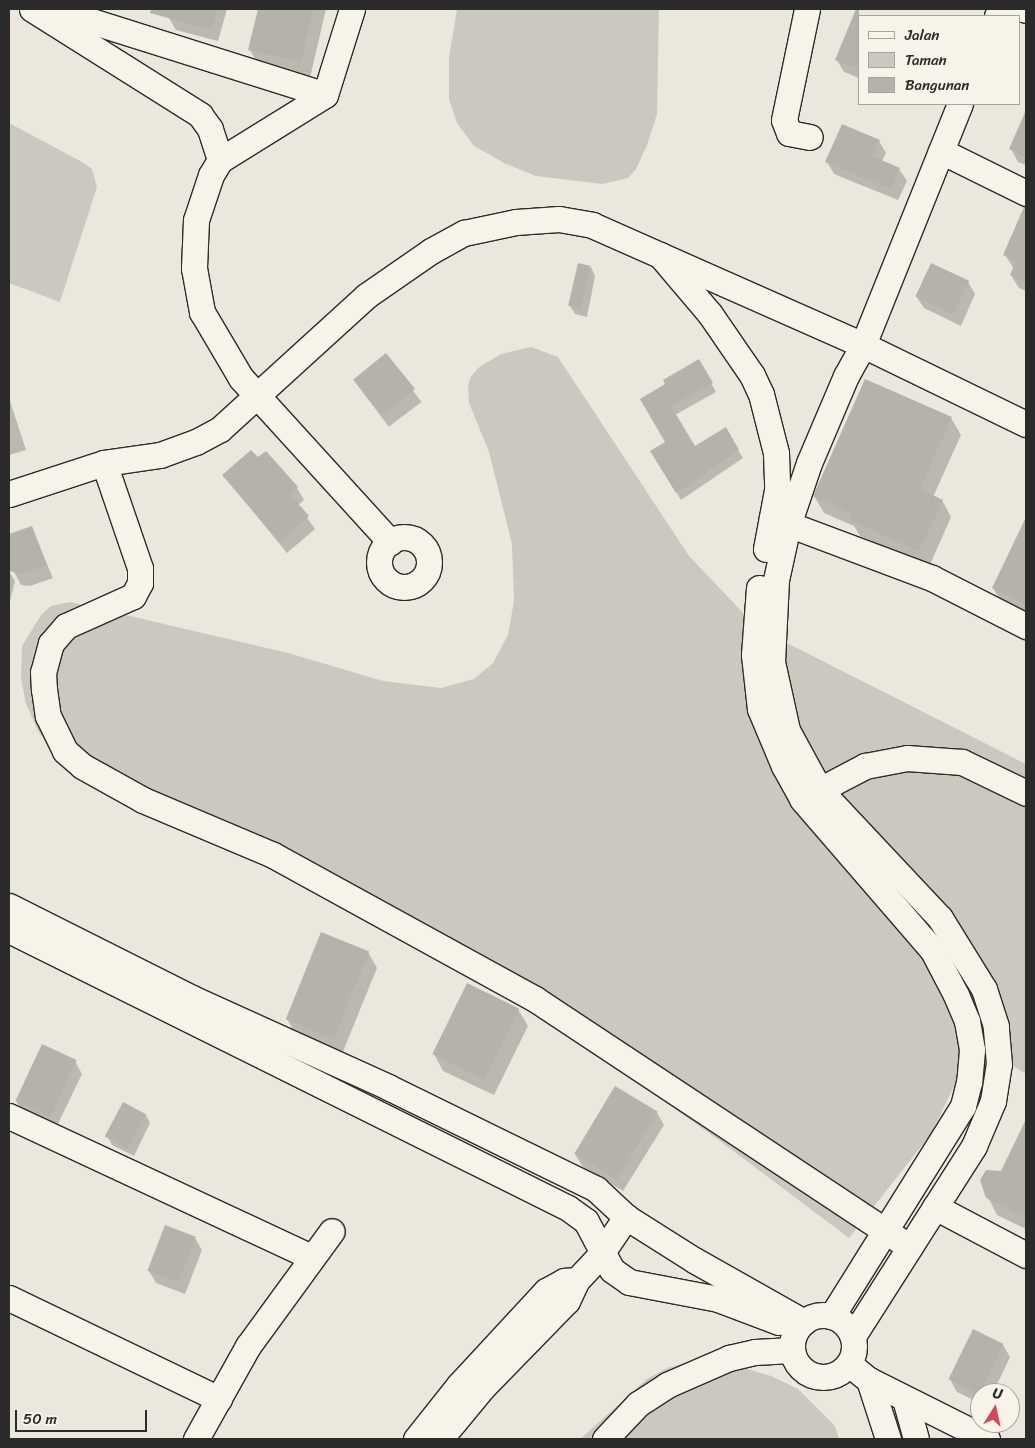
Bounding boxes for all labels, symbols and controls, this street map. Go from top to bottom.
legend [858,15,1020,105]
text: Jalan [905,22,939,48]
text: Taman [905,47,947,73]
text: Bangunan [905,72,969,98]
text: U [991,1381,1004,1407]
north arrow [970,1383,1020,1433]
scale bar [18,1400,150,1432]
text: 50 m [23,1406,57,1432]

